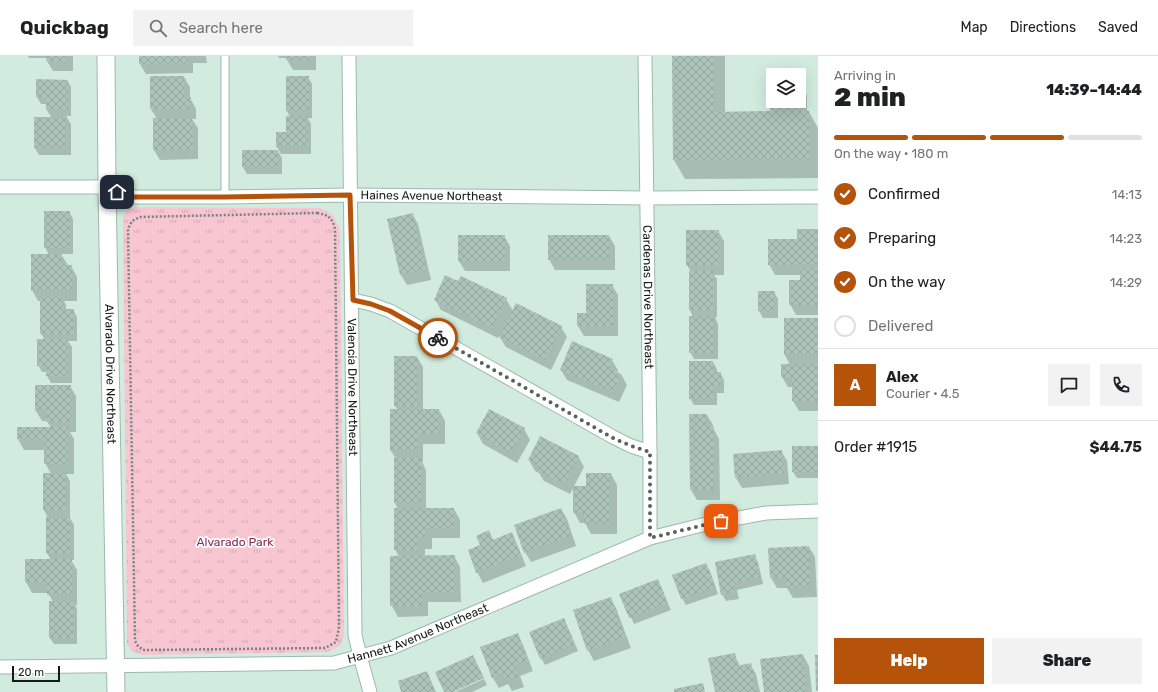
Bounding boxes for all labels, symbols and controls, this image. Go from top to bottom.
search box [133,10,413,46]
text: Quickbag [20,16,109,39]
icon: search [147,17,169,39]
text: Search here [179,19,263,37]
text: Map [961,19,988,36]
text: Directions [1010,19,1076,36]
text: Saved [1098,19,1138,36]
map controls [766,68,806,108]
button: layers [766,68,806,108]
text: Arriving in [834,68,896,83]
text: 14:39–14:44 [1046,81,1142,99]
text: 2 min [834,82,906,113]
text: On the way · 180 m [834,146,948,161]
pin [100,175,134,209]
icon: home [106,181,128,203]
icon: check [834,183,856,205]
text: Confirmed [868,185,940,203]
text: 14:13 [1112,187,1142,202]
street label: Haines Avenue Northeast [361,188,503,204]
street label: Cardenas Drive Northeast [640,225,656,369]
icon: check [834,227,856,249]
text: Preparing [868,229,936,247]
text: 14:23 [1110,231,1142,246]
icon: check [834,271,856,293]
text: On the way [868,273,946,291]
text: 14:29 [1110,275,1142,290]
street label: Alvarado Drive Northeast [102,304,119,444]
text: Delivered [868,317,933,335]
street label: Valencia Drive Northeast [345,318,360,456]
courier [418,318,458,358]
icon: bike [427,327,449,349]
button: chat [1048,364,1090,406]
button: phone [1100,364,1142,406]
text: Alex [886,368,919,386]
text: A [850,376,860,394]
text: Courier · 4.5 [886,386,960,401]
text: Order #1915 [834,438,917,456]
text: $44.75 [1090,438,1142,456]
pin [704,504,738,538]
icon: bag [710,510,732,532]
park label: Alvarado Park [196,535,274,549]
street label: Hannett Avenue Northeast [346,600,490,666]
button: Help [834,638,984,684]
button: Share [992,638,1142,684]
scale bar [12,664,60,683]
text: 20 m [18,666,44,679]

